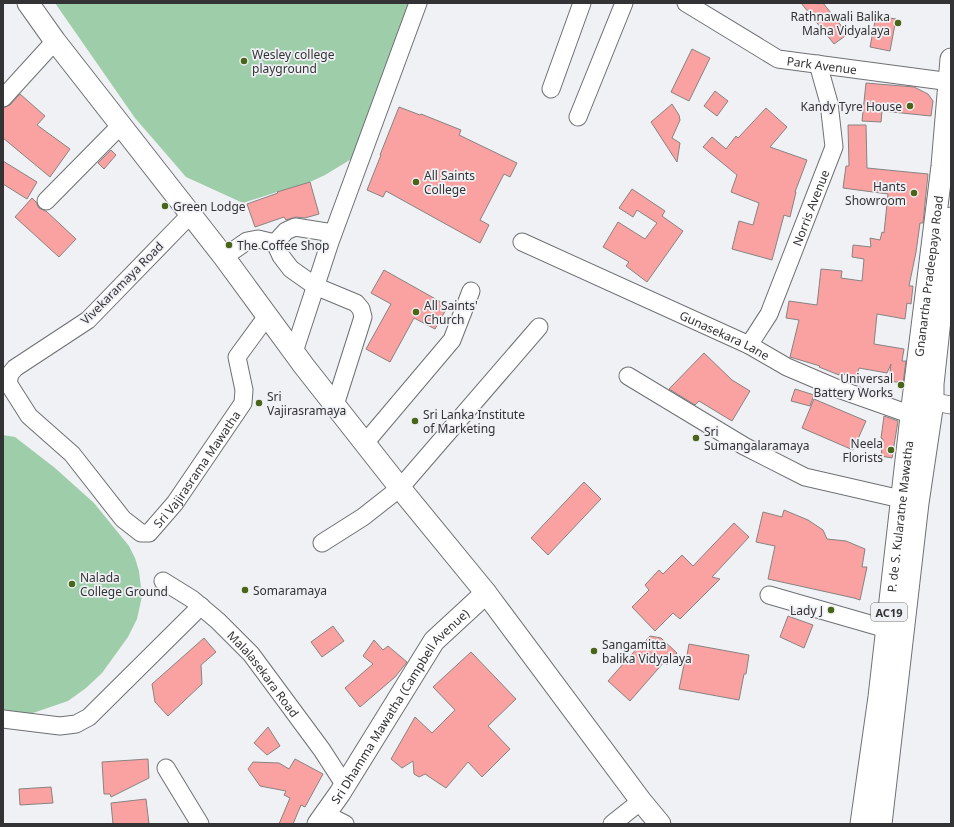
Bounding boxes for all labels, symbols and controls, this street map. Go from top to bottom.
place label: Rathnawali Balika Maha Vidyalaya [791,8,890,39]
marker: Rathnawali Balika Maha Vidyalaya [893,18,903,28]
place label: Wesley college playground [252,46,335,77]
street label: Park Avenue [786,52,858,78]
marker: Wesley college playground [239,56,249,66]
place label: Kandy Tyre House [801,98,902,115]
marker: Kandy Tyre House [905,101,915,111]
place label: All Saints College [424,167,475,198]
street label: Norris Avenue [788,167,833,248]
marker: All Saints College [411,177,421,187]
place label: Hants Showroom [845,178,906,209]
marker: Hants Showroom [909,188,919,198]
street label: Gnanartha Pradeepaya Road [910,195,947,358]
place label: Green Lodge [173,198,246,215]
marker: Green Lodge [160,201,170,211]
place label: The Coffee Shop [237,237,329,254]
street label: Vivekaramaya Road [77,238,167,328]
marker: The Coffee Shop [224,240,234,250]
place label: All Saints' Church [424,297,478,328]
street label: Gunasekara Lane [677,306,773,364]
marker: All Saints' Church [411,307,421,317]
place label: Universal Battery Works [814,370,893,401]
marker: Universal Battery Works [896,380,906,390]
place label: Sri Vajirasramaya [267,388,346,419]
marker: Sri Vajirasramaya [254,398,264,408]
place label: Sri Lanka Institute of Marketing [423,406,525,437]
street label: Sri Vajirasrama Mawatha [149,407,244,531]
marker: Sri Lanka Institute of Marketing [410,416,420,426]
place label: Sri Sumangalaramaya [704,423,810,454]
marker: Sri Sumangalaramaya [691,433,701,443]
place label: Neela Florists [843,435,883,466]
street label: P. de S. Kularatne Mawatha [883,440,917,593]
marker: Neela Florists [886,445,896,455]
place label: Nalada College Ground [80,569,168,600]
marker: Nalada College Ground [67,579,77,589]
place label: Somaramaya [253,582,327,599]
marker: Somaramaya [240,585,250,595]
place label: Lady J [790,602,823,619]
road number: AC19 [871,603,907,621]
street label: Sri Dhamma Mawatha (Campbell Avenue) [327,604,473,807]
marker: Lady J [826,605,836,615]
street label: Malalasekara Road [224,627,303,720]
place label: Sangamitta balika Vidyalaya [602,636,692,667]
marker: Sangamitta balika Vidyalaya [589,646,599,656]

